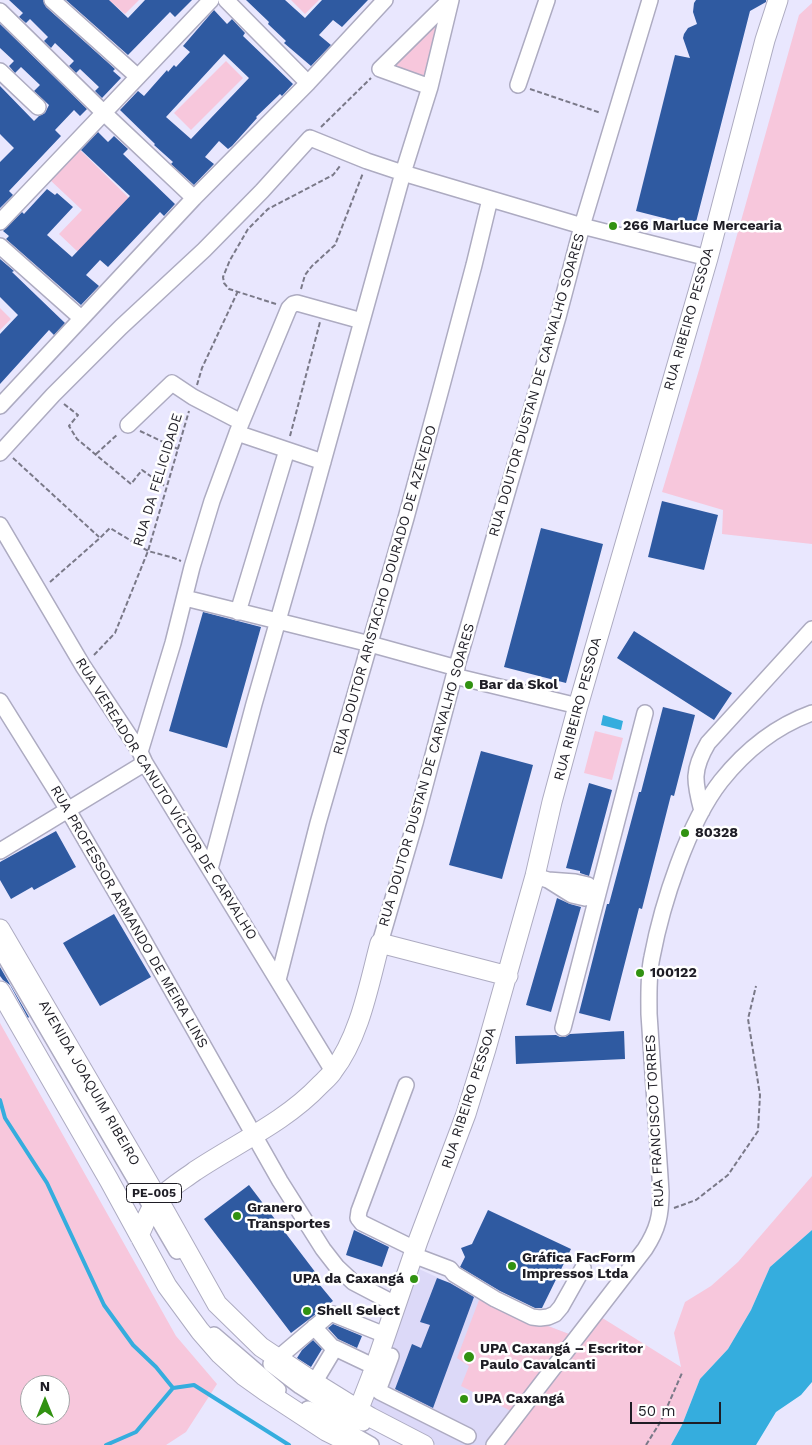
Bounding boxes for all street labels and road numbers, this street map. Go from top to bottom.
street label: RUA DOUTOR DUSTAN DE CARVALHO SOARES [486,231,588,539]
street label: RUA RIBEIRO PESSOA [661,246,717,392]
street label: RUA DA FELICIDADE [130,411,186,549]
street label: RUA DOUTOR ARISTACHO DOURADO DE AZEVEDO [330,423,440,757]
street label: RUA DOUTOR DUSTAN DE CARVALHO SOARES [376,621,478,929]
street label: RUA RIBEIRO PESSOA [551,635,605,783]
street label: RUA VEREADOR CANUTO VÍCTOR DE CARVALHO [72,655,260,943]
street label: RUA PROFESSOR ARMANDO DE MEIRA LINS [47,783,211,1051]
street label: AVENIDA JOAQUIM RIBEIRO [35,997,143,1169]
street label: RUA RIBEIRO PESSOA [438,1025,500,1171]
street label: RUA FRANCISCO TORRES [642,1034,668,1208]
road number: PE-005 [126,1184,182,1202]

